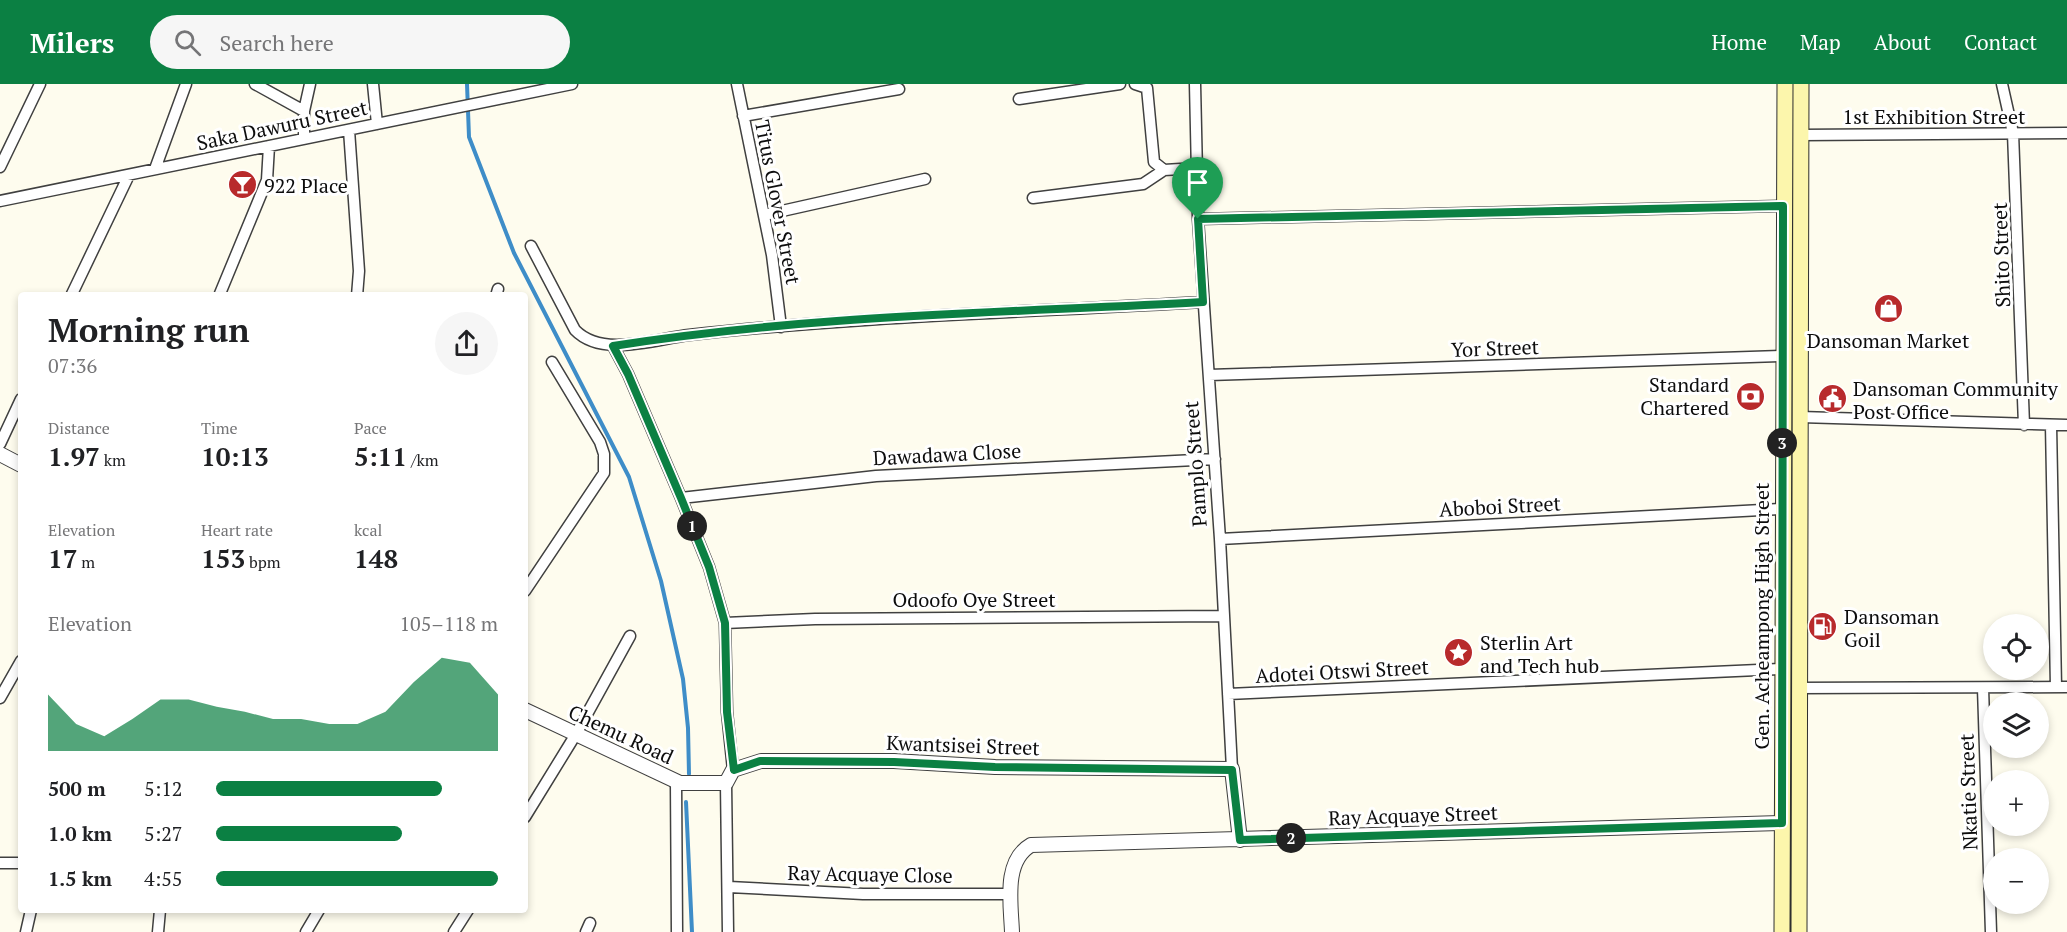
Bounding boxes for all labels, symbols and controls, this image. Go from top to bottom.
search box [150,15,570,69]
text: Milers [30,24,114,61]
icon: search [171,26,204,59]
text: Search here [219,28,334,57]
text: Home [1711,28,1767,56]
text: Map [1800,28,1841,56]
text: About [1874,28,1931,56]
text: Contact [1964,28,2037,56]
street label: Saka Dawuru Street [194,94,370,156]
street label: 1st Exhibition Street [1843,103,2026,130]
street label: Titus Glover Street [749,117,807,287]
pin [1172,157,1223,219]
icon: arrive [1181,166,1214,199]
bar icon: 922 Place [227,169,259,201]
place label: 922 Place [264,172,348,199]
street label: Shito Street [1986,201,2016,308]
shop icon: Dansoman Market [1872,293,1904,325]
text: Morning run [48,308,250,351]
button: share [435,312,498,375]
place label: Dansoman Market [1807,327,1970,354]
street label: Yor Street [1451,333,1540,363]
text: 07:36 [48,352,97,379]
place label: Standard Chartered [1640,371,1729,421]
place label: Dansoman Community Post Office [1853,375,2059,425]
bank icon: Standard Chartered [1734,380,1766,412]
public building icon: Dansoman Community Post Office [1816,383,1848,415]
street label: Pamplo Street [1177,400,1213,528]
text: Distance [48,417,110,439]
text: Time [201,417,238,439]
text: Pace [354,417,387,439]
pin: 3 [1767,428,1797,458]
text: 3 [1777,432,1787,454]
street label: Dawadawa Close [872,437,1022,471]
text: 1.97 [48,439,100,473]
text: 10:13 [201,439,269,473]
text: 5:11 [354,439,407,473]
text: km [100,449,126,471]
text: /km [407,449,438,471]
street label: Gen. Acheampong High Street [1748,482,1775,750]
street label: Aboboi Street [1438,489,1562,523]
pin: 1 [677,511,707,541]
text: 1 [687,515,697,537]
text: Elevation [48,519,115,541]
text: Heart rate [201,519,273,541]
text: kcal [354,519,382,541]
text: 17 [48,541,77,575]
text: 153 [201,541,245,575]
text: 148 [354,541,398,575]
text: m [77,551,95,573]
text: bpm [245,551,281,573]
street label: Odoofo Oye Street [892,586,1056,613]
place label: Dansoman Goil [1844,603,1939,653]
text: Elevation [48,610,132,637]
text: 105–118 m [399,610,498,637]
fuel station icon: Dansoman Goil [1807,611,1839,643]
map controls [1983,614,2049,914]
button: locate [1983,614,2049,680]
place label: Sterlin Art and Tech hub [1480,629,1599,679]
place icon: Sterlin Art and Tech hub [1443,637,1475,669]
street label: Adotei Otswi Street [1255,653,1430,689]
button: layers [1983,692,2049,758]
street label: Chemu Road [564,698,678,770]
street label: Kwantsisei Street [886,729,1041,761]
street label: Nkatie Street [1952,733,1984,851]
button: + [1983,770,2049,836]
text: 500 m [48,775,106,802]
text: 5:12 [144,775,183,802]
street label: Ray Acquaye Street [1328,799,1499,831]
text: 1.0 km [48,820,112,847]
text: 5:27 [144,820,183,847]
pin: 2 [1276,823,1306,853]
text: 2 [1286,827,1296,849]
button: − [1983,848,2049,914]
street label: Ray Acquaye Close [787,859,953,889]
text: 1.5 km [48,865,112,892]
text: 4:55 [144,865,183,892]

